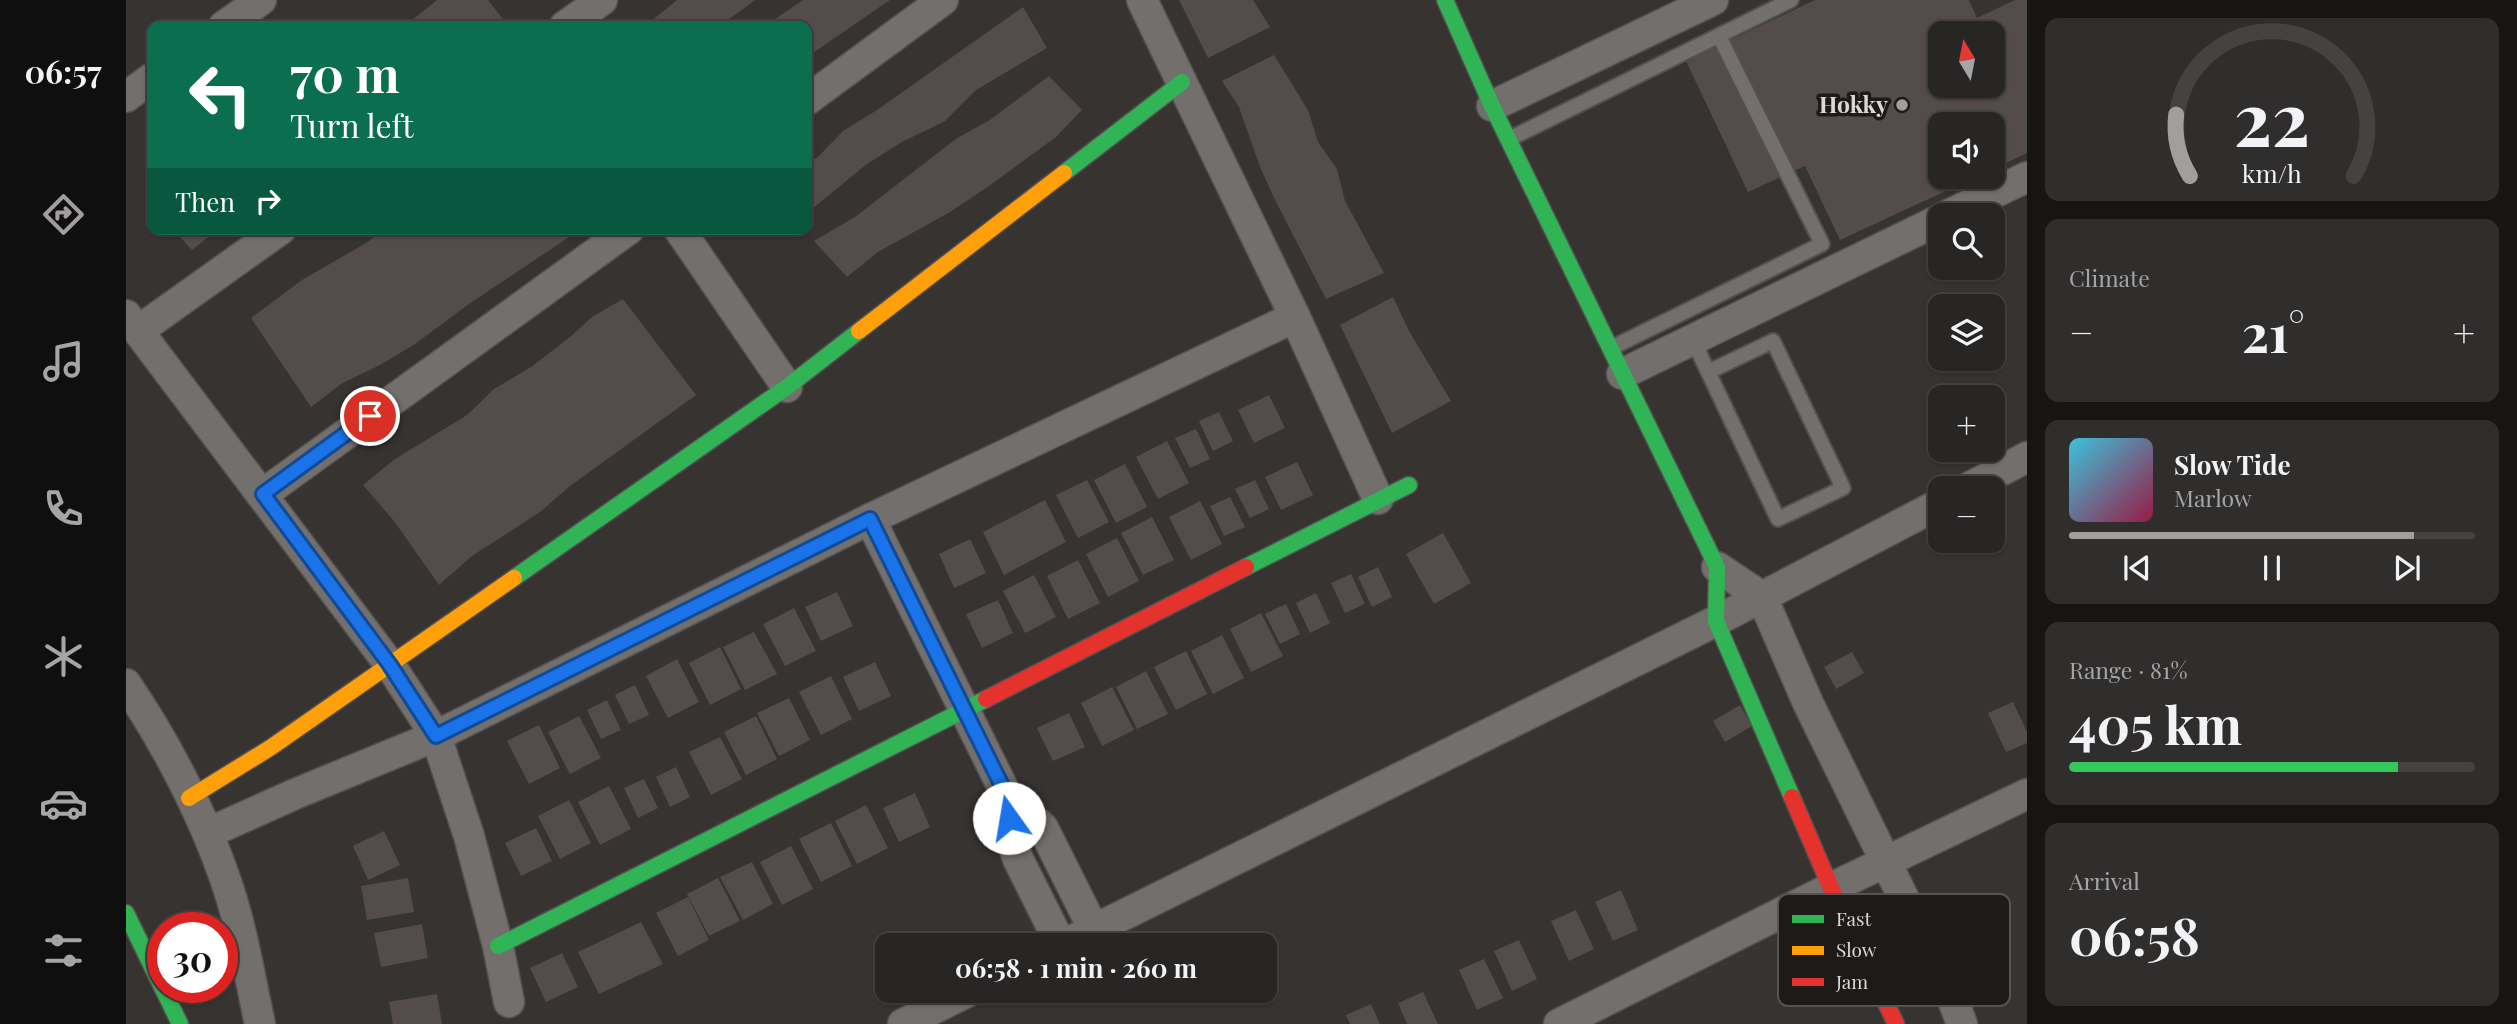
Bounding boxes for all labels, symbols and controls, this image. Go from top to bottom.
north arrow [1928,21,2006,98]
map controls [1928,21,2005,553]
text: 70 m [290,40,400,105]
text: 06:57 [24,49,102,92]
icon: left [175,49,266,140]
text: 22 [2234,67,2310,164]
place label: Hokky [1819,88,1888,119]
marker: Hokky [1894,97,1910,113]
text: Turn left [290,103,414,146]
button: sound [1928,112,2005,189]
text: km/h [2242,155,2302,188]
icon: right [249,182,287,220]
text: Then [175,184,235,219]
icon: directions [39,190,88,239]
button: search [1928,203,2005,280]
text: Climate [2069,262,2150,293]
button: layers [1928,294,2005,371]
text: 21° [2242,297,2305,366]
text: − [2069,306,2094,357]
text: + [2453,306,2475,357]
icon: music [39,337,88,386]
button: + [1928,385,2005,462]
pin [340,386,400,446]
icon: arrive [351,397,389,435]
text: Slow Tide [2174,447,2291,482]
button: − [1928,476,2005,553]
text: Marlow [2174,482,2252,513]
icon: phone [39,484,88,533]
icon: previous [2118,549,2156,587]
icon: pause [2253,549,2291,587]
icon: next [2388,549,2426,587]
icon: climate [39,632,88,681]
text: Range · 81% [2069,654,2187,685]
text: 405 km [2069,689,2242,758]
icon: car [39,779,88,828]
position arrow [972,781,1046,855]
text: Arrival [2069,865,2140,896]
legend [1778,894,2010,1006]
text: 06:58 [2069,900,2200,969]
text: Fast [1836,905,1872,931]
speed limit sign: 30 [147,912,238,1003]
icon: filters [39,926,88,975]
text: Slow [1836,936,1877,962]
text: 06:58 · 1 min · 260 m [955,950,1197,985]
text: Jam [1835,968,1868,994]

